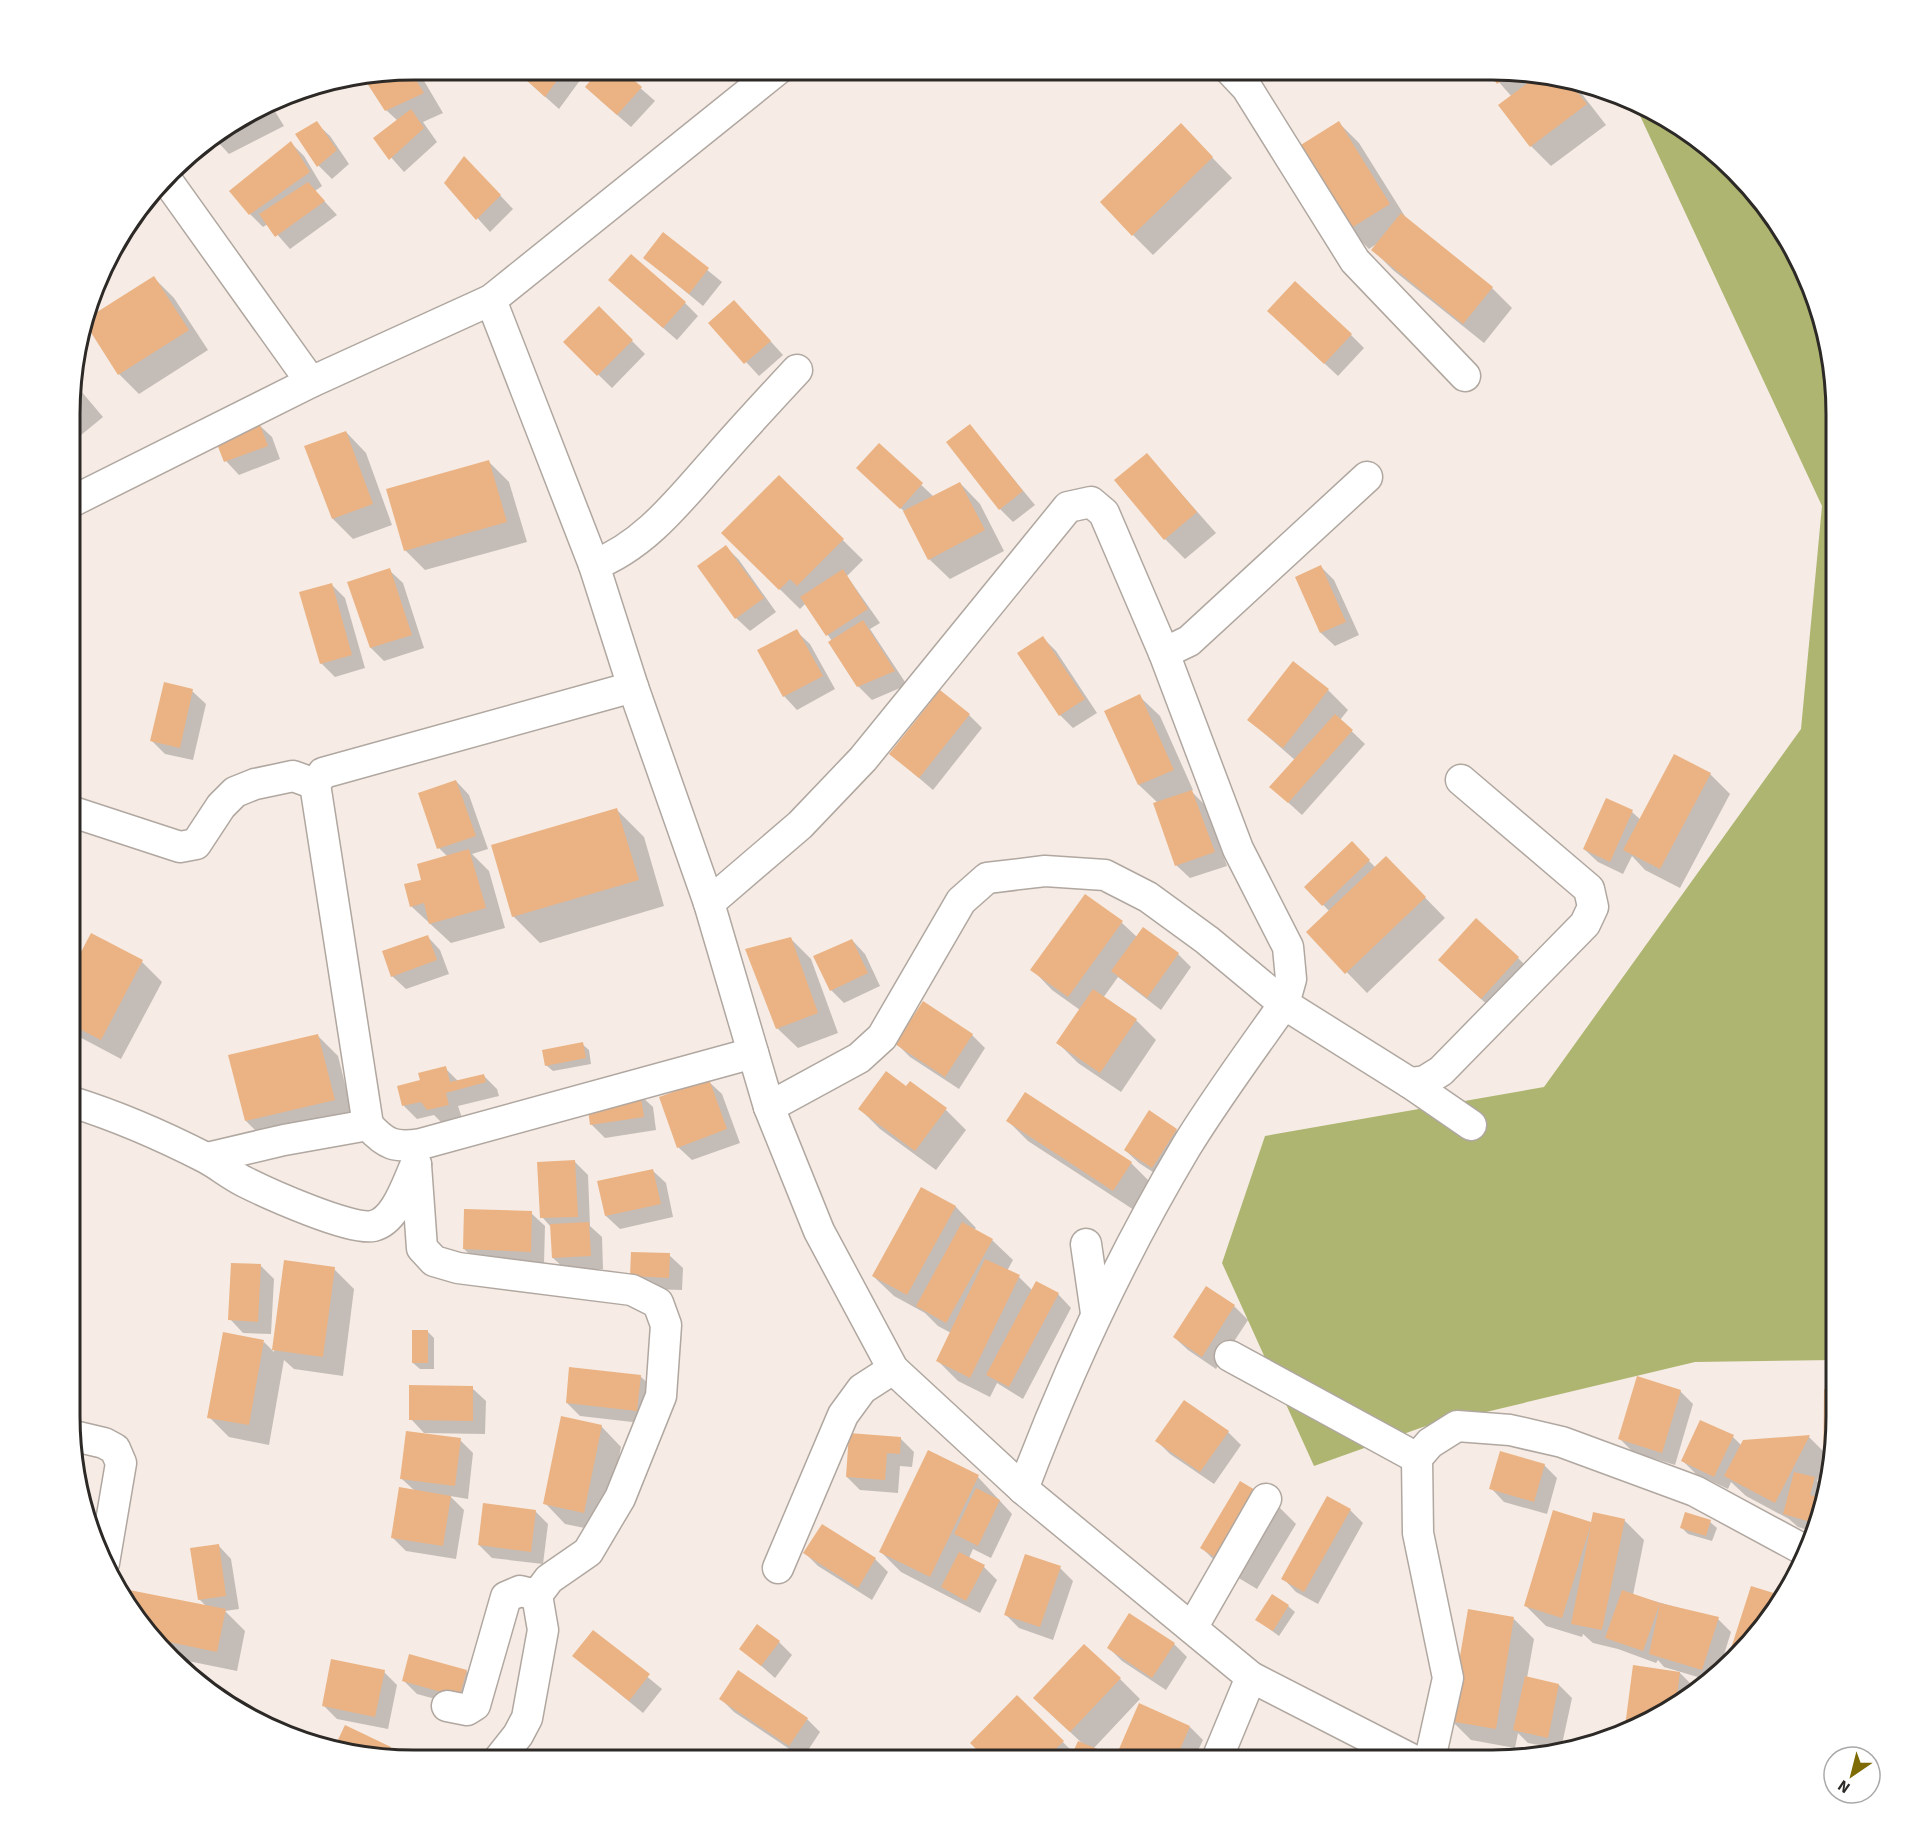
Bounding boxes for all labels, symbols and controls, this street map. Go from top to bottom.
north arrow [1822,1745,1882,1805]
text: N [1833,1774,1855,1799]

